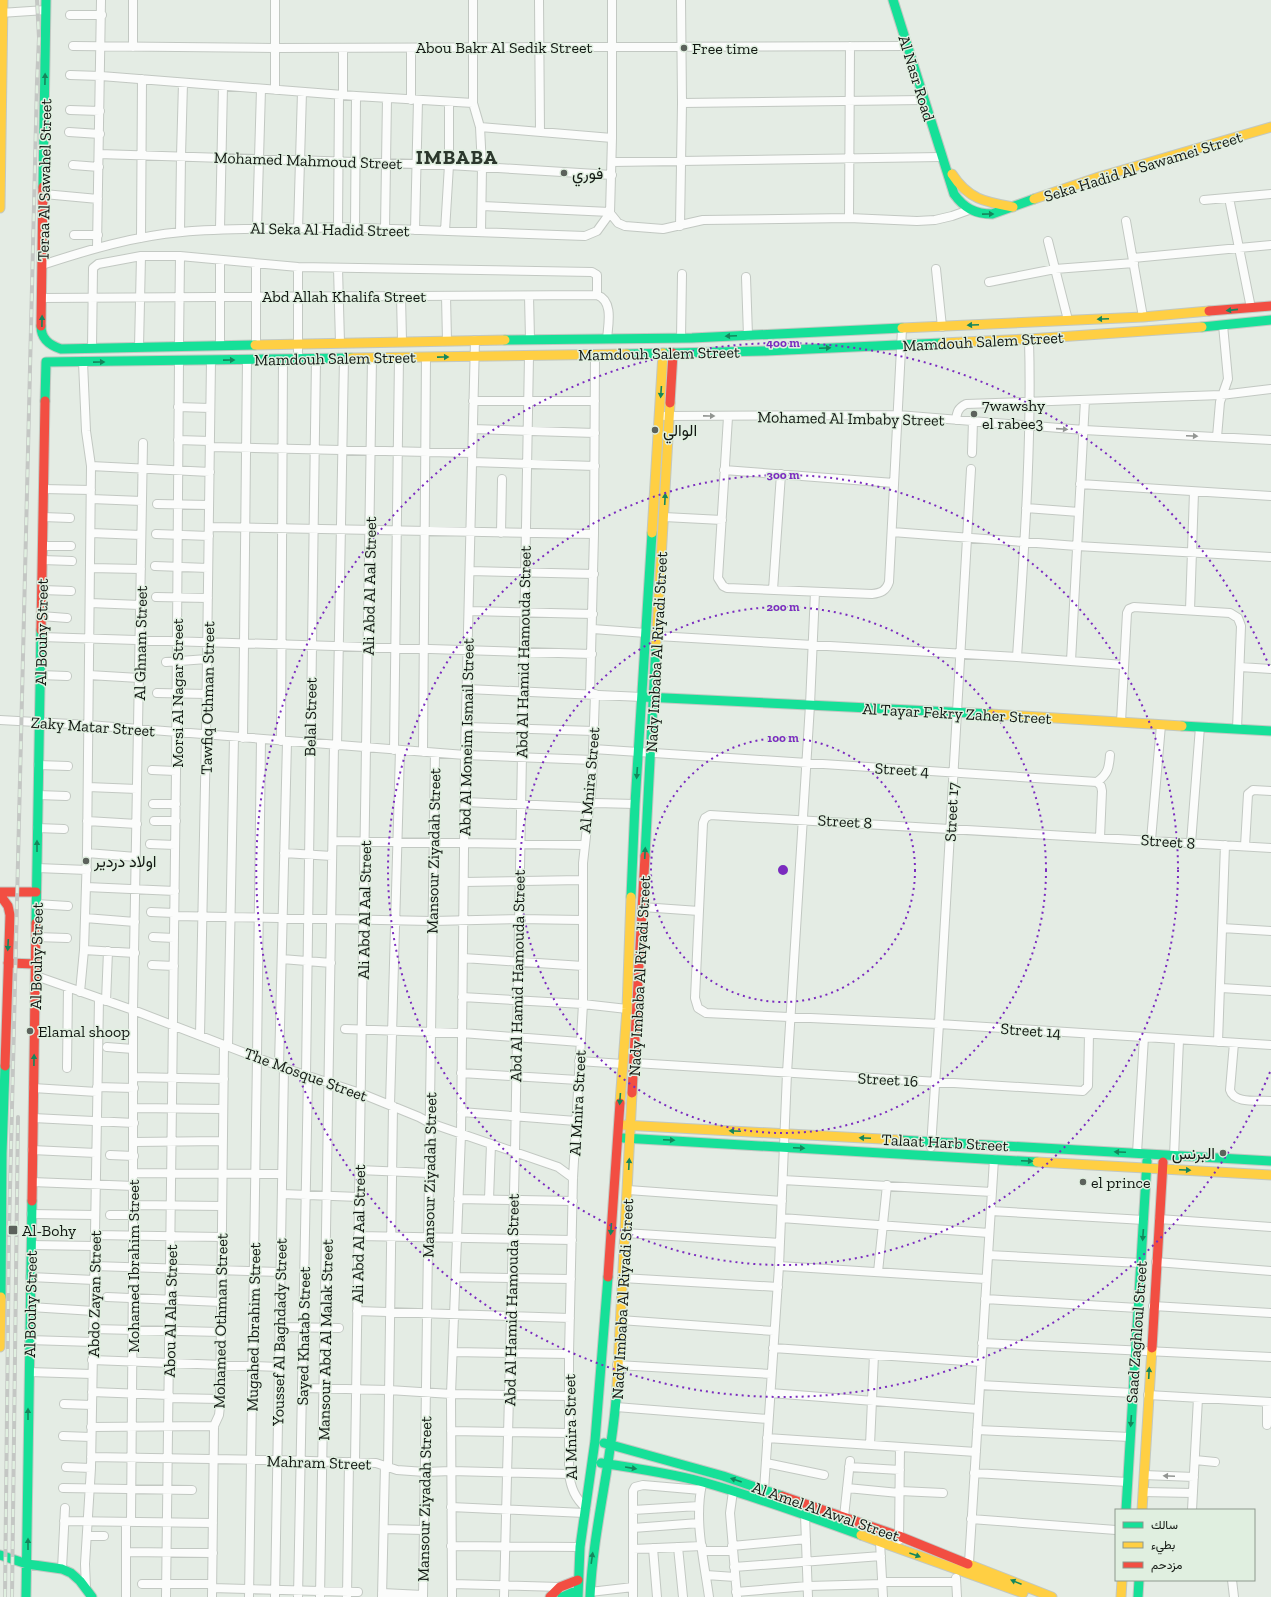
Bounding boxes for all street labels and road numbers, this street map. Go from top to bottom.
street label: Al Nasr Road [894,33,939,124]
street label: Abou Bakr Al Sedik Street [416,38,592,57]
street label: Teraa Al Sawahel Street [34,99,55,261]
street label: Seka Hadid Al Sawamei Street [1042,127,1245,206]
street label: Mohamed Mahmoud Street [213,148,403,173]
street label: Al Seka Al Hadid Street [250,219,410,240]
street label: Abd Allah Khalifa Street [262,287,426,306]
street label: Mamdouh Salem Street [902,328,1064,355]
street label: Mamdouh Salem Street [578,343,740,364]
street label: Mamdouh Salem Street [254,348,416,369]
street label: Mohamed Al Imbaby Street [757,407,945,430]
street label: Ali Abd Al Aal Street [359,516,380,656]
street label: Abd Al Hamid Hamouda Street [512,546,535,758]
street label: Nady Imbaba Al Riyadi Street [642,551,671,753]
street label: Al Bouhy Street [31,578,52,686]
street label: Al Ghnam Street [130,585,151,701]
street label: Morsi Al Nagar Street [168,618,187,768]
street label: Tawfiq Othman Street [197,621,218,775]
street label: Abd Al Moneim Ismail Street [455,638,478,836]
street label: Belal Street [300,677,321,757]
street label: Al Tayar Fekry Zaher Street [862,699,1052,728]
street label: Zaky Matar Street [30,713,156,740]
street label: Al Mnira Street [575,726,604,834]
street label: Street 4 [874,759,930,780]
street label: Mansour Ziyadah Street [423,768,444,934]
street label: Street 17 [940,781,963,842]
street label: Street 8 [817,811,873,832]
street label: Street 8 [1140,830,1196,853]
street label: Ali Abd Al Aal Street [354,840,375,980]
street label: Abd Al Hamid Hamouda Street [506,870,529,1082]
street label: Nady Imbaba Al Riyadi Street [625,875,654,1077]
street label: Al Bouhy Street [26,902,47,1010]
street label: Street 14 [1000,1019,1062,1042]
street label: The Mosque Street [242,1043,370,1106]
street label: Al Mnira Street [565,1049,590,1157]
street label: Street 16 [857,1068,919,1091]
street label: Mansour Ziyadah Street [419,1092,440,1258]
street label: Talaat Harb Street [881,1130,1009,1155]
street label: Ali Abd Al Aal Street [348,1164,369,1304]
street label: Mohamed Ibrahim Street [124,1179,143,1353]
street label: Abd Al Hamid Hamouda Street [500,1194,523,1406]
street label: Nady Imbaba Al Riyadi Street [608,1198,637,1400]
street label: Abdo Zayan Street [84,1230,105,1358]
street label: Mohamed Othman Street [209,1233,232,1409]
street label: Youssef Al Baghdady Street [268,1238,291,1427]
street label: Mansour Abd Al Malak Street [314,1239,337,1441]
street label: Mugahed Ibrahim Street [243,1242,264,1412]
street label: Abou Al Alaa Street [160,1244,181,1378]
street label: Al Bouhy Street [20,1250,41,1358]
street label: Saad Zaghloul Street [1122,1260,1151,1404]
street label: Sayed Khatab Street [293,1266,314,1406]
street label: Al Mnira Street [560,1374,581,1480]
street label: Mansour Ziyadah Street [414,1416,435,1582]
street label: Mahram Street [266,1451,372,1474]
street label: Al Amel Al Awal Street [750,1477,902,1546]

